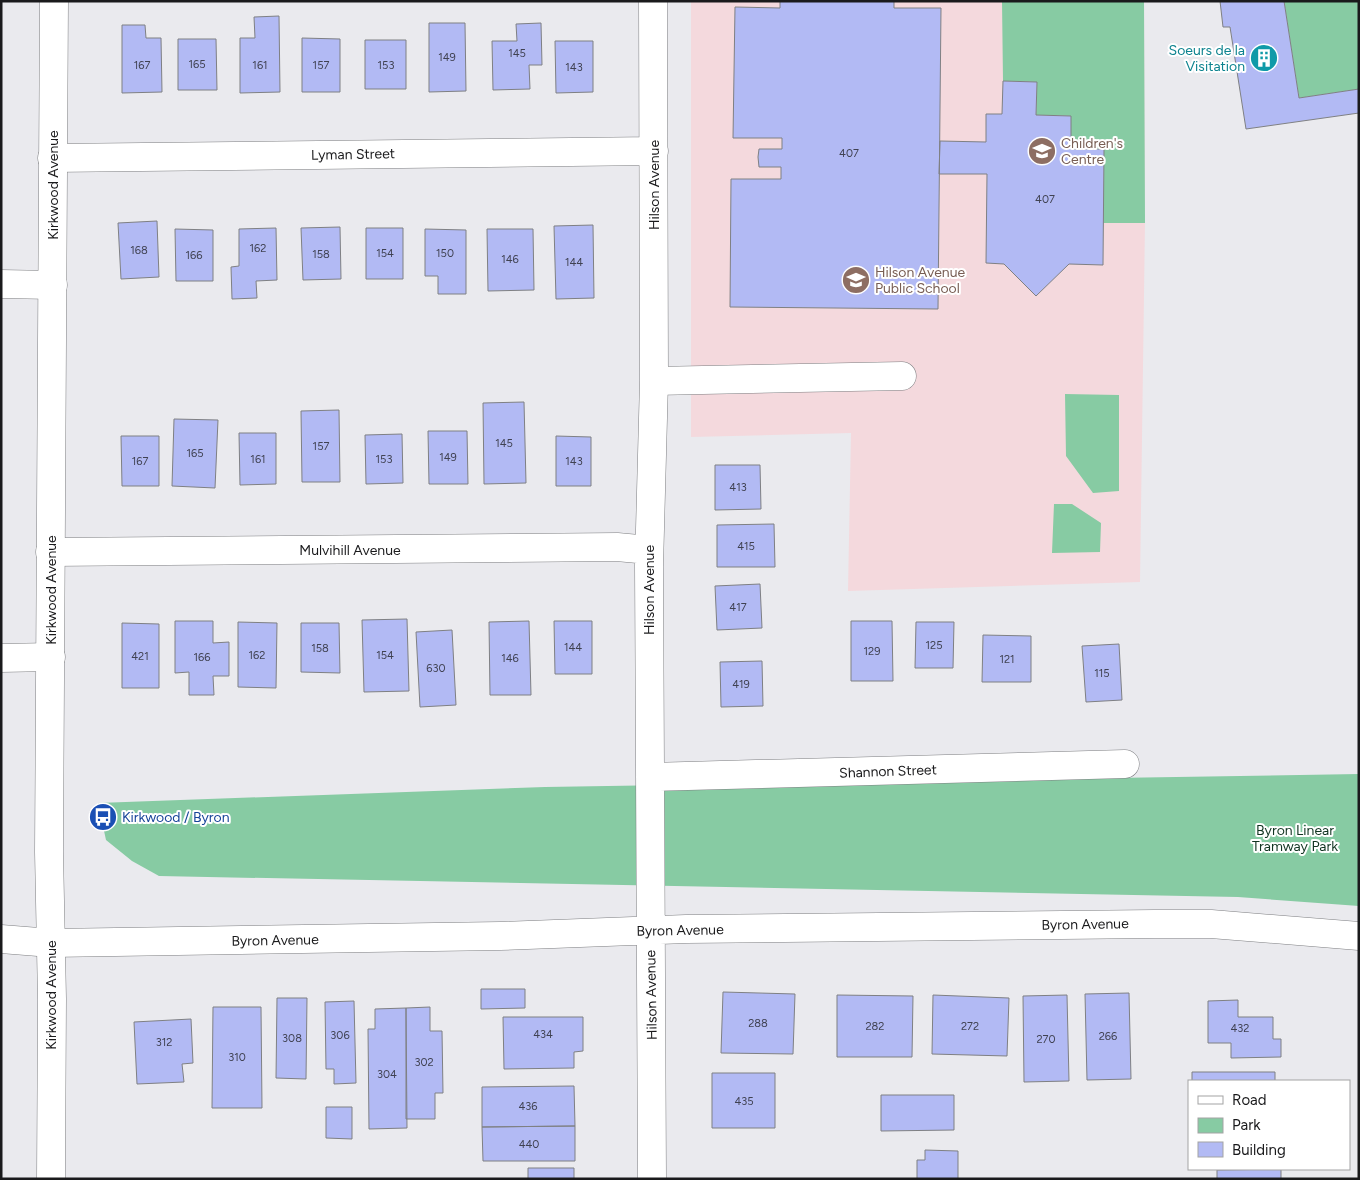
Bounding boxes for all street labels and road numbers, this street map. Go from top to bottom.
street label: Kirkwood Avenue [45,130,62,240]
street label: Hilson Avenue [646,140,663,230]
street label: Lyman Street [311,145,395,164]
street label: Kirkwood Avenue [43,535,60,645]
street label: Mulvihill Avenue [299,542,401,559]
street label: Hilson Avenue [641,545,658,635]
street label: Shannon Street [839,761,937,782]
street label: Byron Avenue [1041,915,1129,934]
street label: Byron Avenue [636,921,724,940]
street label: Byron Avenue [231,931,319,950]
street label: Kirkwood Avenue [43,940,60,1050]
street label: Hilson Avenue [642,949,661,1040]

